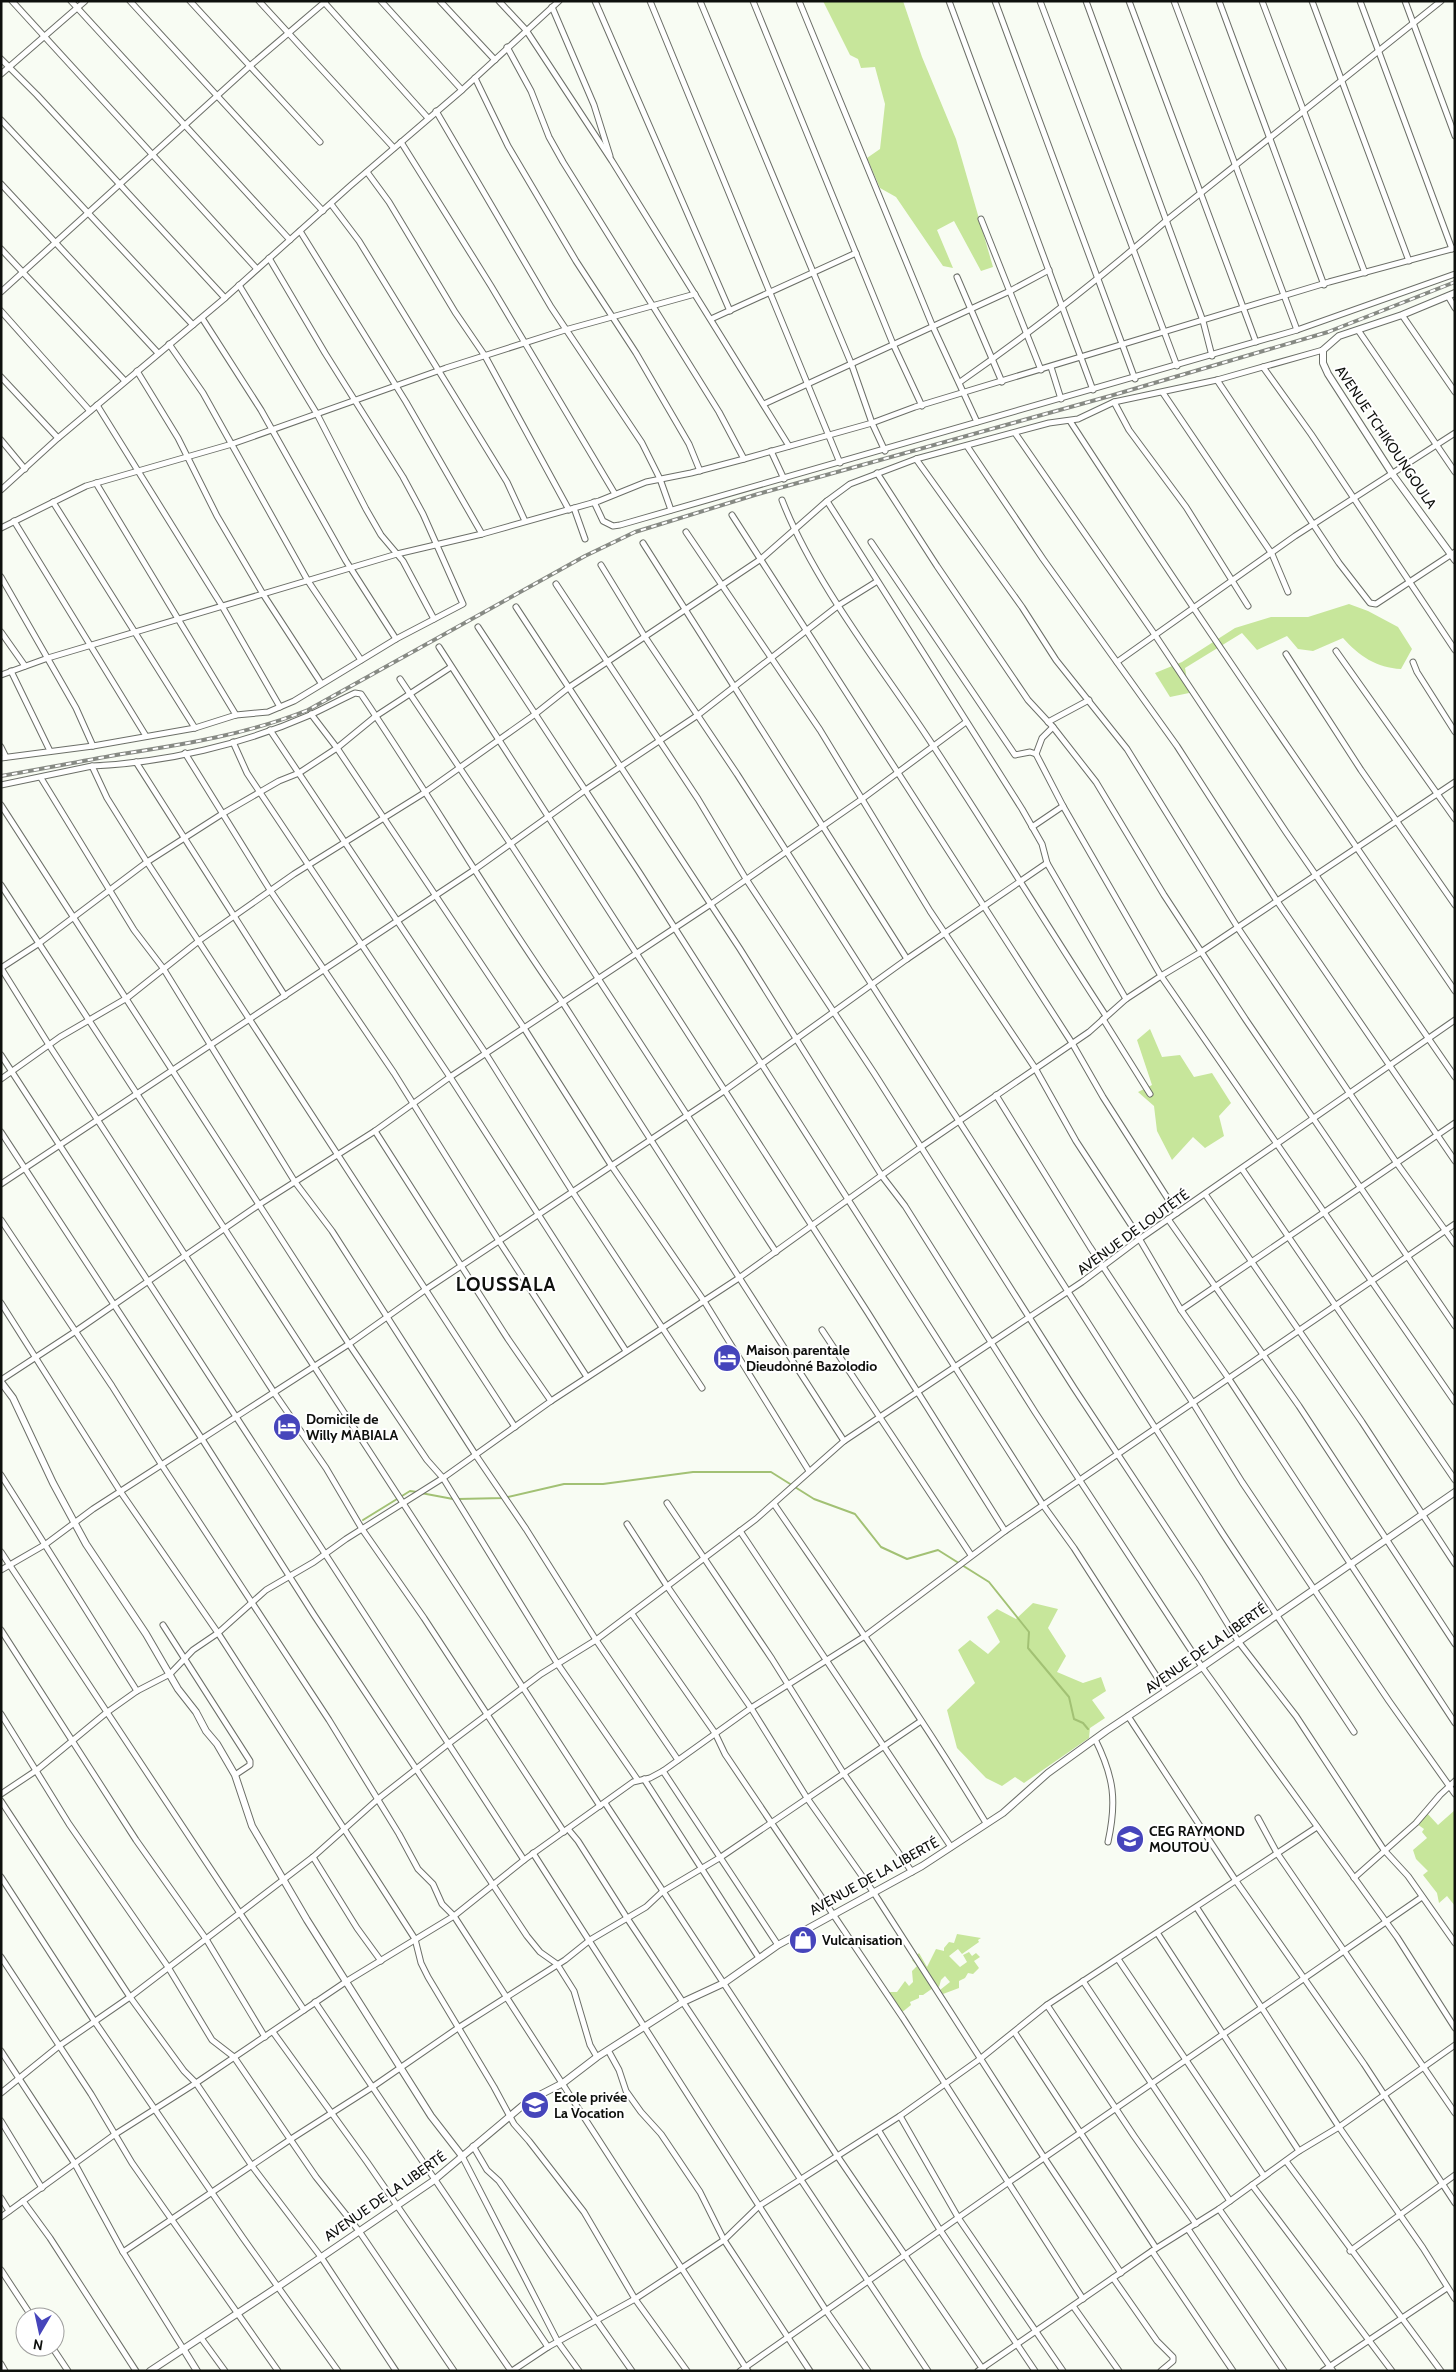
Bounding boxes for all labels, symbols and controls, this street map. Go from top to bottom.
street label: AVENUE TCHIKOUNGOULA [1331,362,1441,512]
street label: AVENUE DE LOUTÉTÉ [1073,1185,1193,1279]
district label: LOUSSALA [456,1273,556,1296]
place label: Maison parentale Dieudonné Bazolodio [746,1341,877,1375]
hotel icon: Maison parentale Dieudonné Bazolodio [712,1343,742,1373]
place label: Domicile de Willy MABIALA [306,1410,399,1444]
hotel icon: Domicile de Willy MABIALA [272,1412,302,1442]
street label: AVENUE DE LA LIBERTÉ [1141,1599,1271,1697]
place label: CEG RAYMOND MOUTOU [1149,1822,1245,1856]
school or university icon: CEG RAYMOND MOUTOU [1115,1824,1145,1854]
street label: AVENUE DE LA LIBERTÉ [806,1833,942,1919]
shop icon: Vulcanisation [788,1925,818,1955]
place label: Vulcanisation [822,1931,903,1949]
place label: Ecole privée La Vocation [554,2088,627,2122]
school or university icon: Ecole privée La Vocation [520,2090,550,2120]
street label: AVENUE DE LA LIBERTÉ [320,2147,450,2245]
north arrow [15,2307,65,2357]
text: N [32,2335,44,2355]

